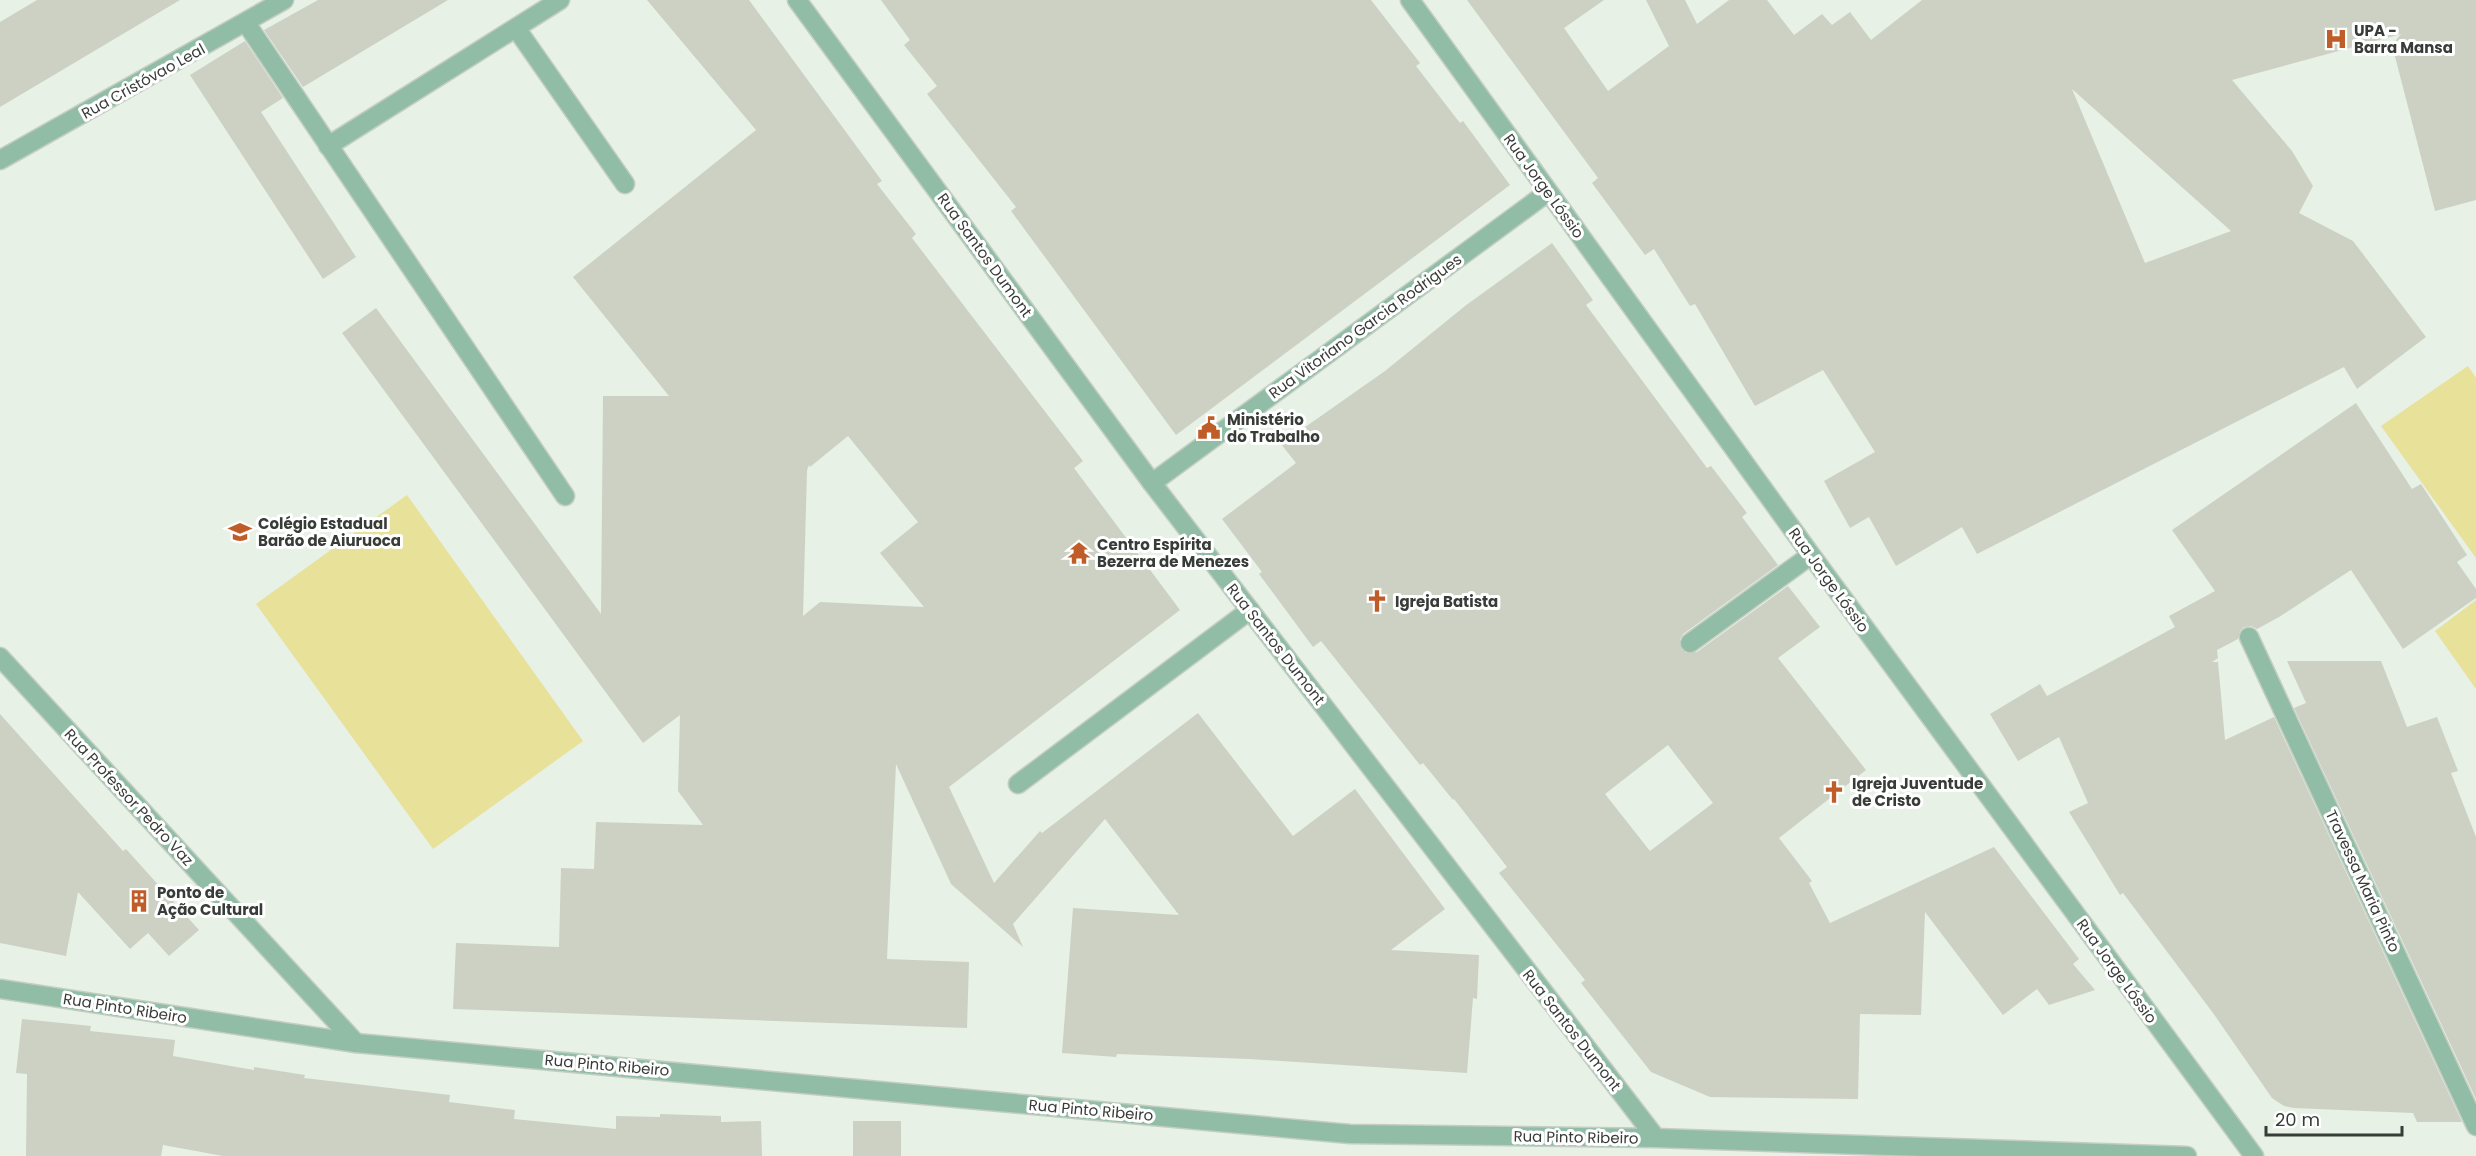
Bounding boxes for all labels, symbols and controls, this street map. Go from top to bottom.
place label: UPA - Barra Mansa [2354,20,2453,58]
hospital icon: UPA - Barra Mansa [2323,26,2349,52]
street label: Rua Cristóvao Leal [77,38,209,124]
street label: Rua Jorge Lóssio [1499,129,1589,243]
street label: Rua Santos Dumont [933,189,1037,321]
street label: Rua Vitoriano Garcia Rodrigues [1264,249,1466,403]
place label: Ministério do Trabalho [1227,409,1320,447]
public building icon: Ministério do Trabalho [1196,415,1222,441]
place label: Colégio Estadual Barão de Aiuruoca [258,513,401,551]
school or university icon: Colégio Estadual Barão de Aiuruoca [227,519,253,545]
street label: Rua Jorge Lóssio [1784,523,1874,637]
place label: Centro Espírita Bezerra de Menezes [1097,534,1249,572]
temple icon: Centro Espírita Bezerra de Menezes [1066,540,1092,566]
street label: Rua Santos Dumont [1222,579,1330,709]
church icon: Igreja Batista [1364,588,1390,614]
place label: Igreja Batista [1395,591,1498,612]
street label: Rua Professor Pedro Vaz [60,724,198,870]
place label: Igreja Juventude de Cristo [1852,773,1983,811]
church icon: Igreja Juventude de Cristo [1821,779,1847,805]
street label: Travessa Maria Pinto [2321,806,2405,956]
place label: Ponto de Ação Cultural [157,882,263,920]
building icon: Ponto de Ação Cultural [126,888,152,914]
street label: Rua Jorge Lóssio [2072,914,2162,1028]
street label: Rua Santos Dumont [1518,965,1626,1095]
street label: Rua Pinto Ribeiro [62,988,188,1028]
street label: Rua Pinto Ribeiro [544,1049,670,1081]
street label: Rua Pinto Ribeiro [1028,1094,1154,1126]
scale bar [2266,1099,2402,1137]
text: 20 m [2275,1107,2320,1132]
street label: Rua Pinto Ribeiro [1513,1125,1639,1149]

